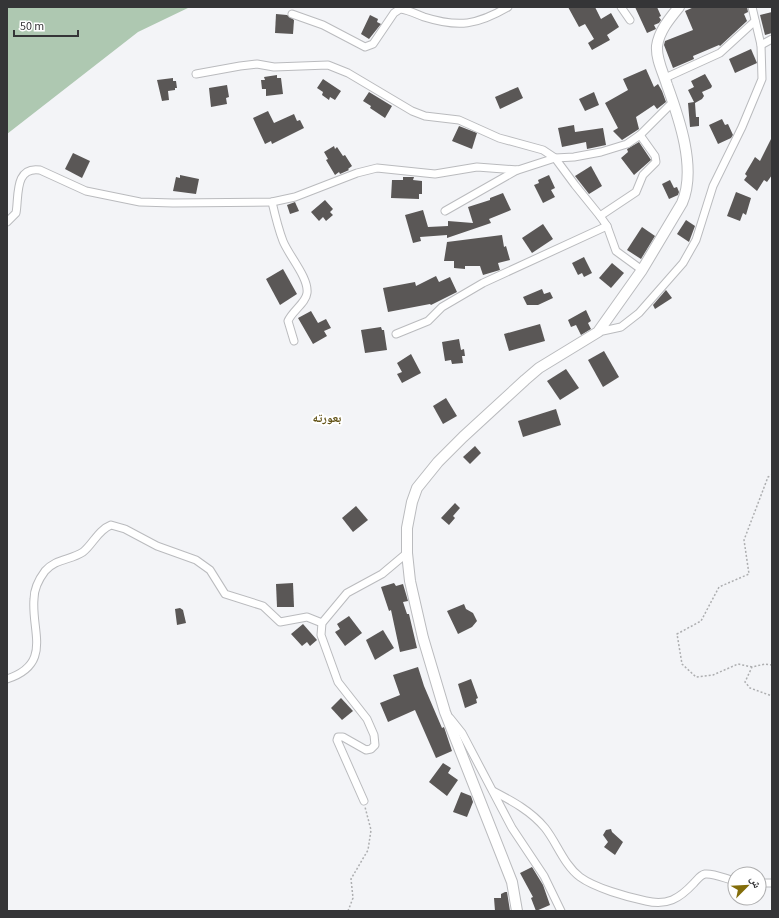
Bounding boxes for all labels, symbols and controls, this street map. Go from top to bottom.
scale bar [14,12,78,38]
text: 50 m [20,18,44,35]
district label: بعورته [313,410,341,427]
north arrow [727,866,767,906]
text: ش [746,874,765,891]

